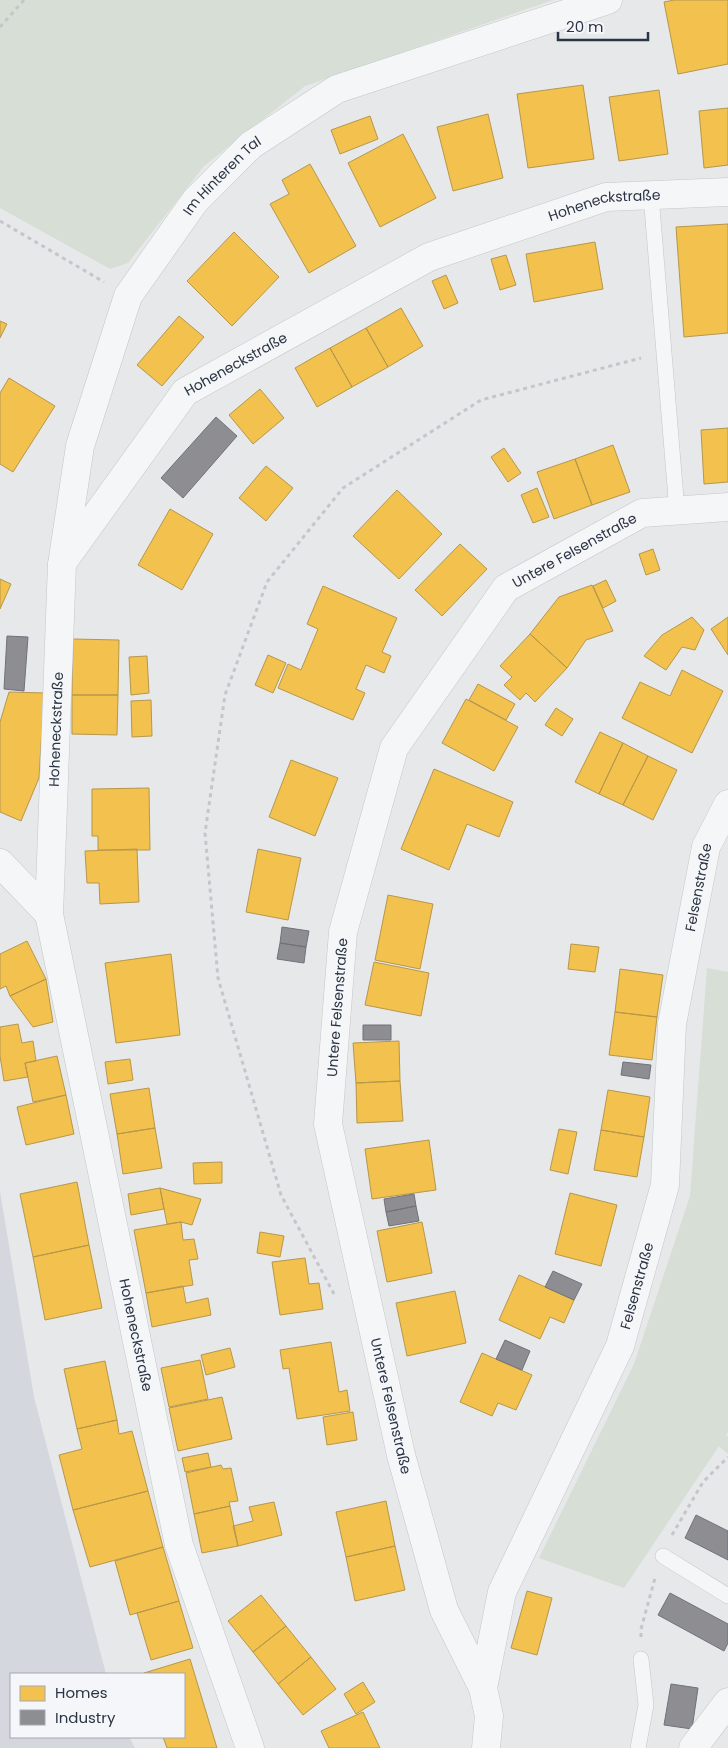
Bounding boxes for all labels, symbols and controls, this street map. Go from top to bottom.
scale bar [558,10,648,42]
text: 20 m [566,16,604,37]
street label: Im Hinteren Tal [178,131,265,219]
street label: Hoheneckstraße [546,185,661,226]
street label: Hoheneckstraße [180,327,291,401]
street label: Untere Felsenstraße [509,508,641,593]
street label: Hoheneckstraße [44,671,68,787]
street label: Felsenstraße [680,841,717,933]
street label: Untere Felsenstraße [322,937,353,1078]
street label: Felsenstraße [615,1240,659,1332]
street label: Hoheneckstraße [114,1277,158,1394]
street label: Untere Felsenstraße [366,1336,416,1476]
legend [10,1673,185,1738]
text: Homes [55,1682,108,1703]
text: Industry [55,1707,116,1728]

